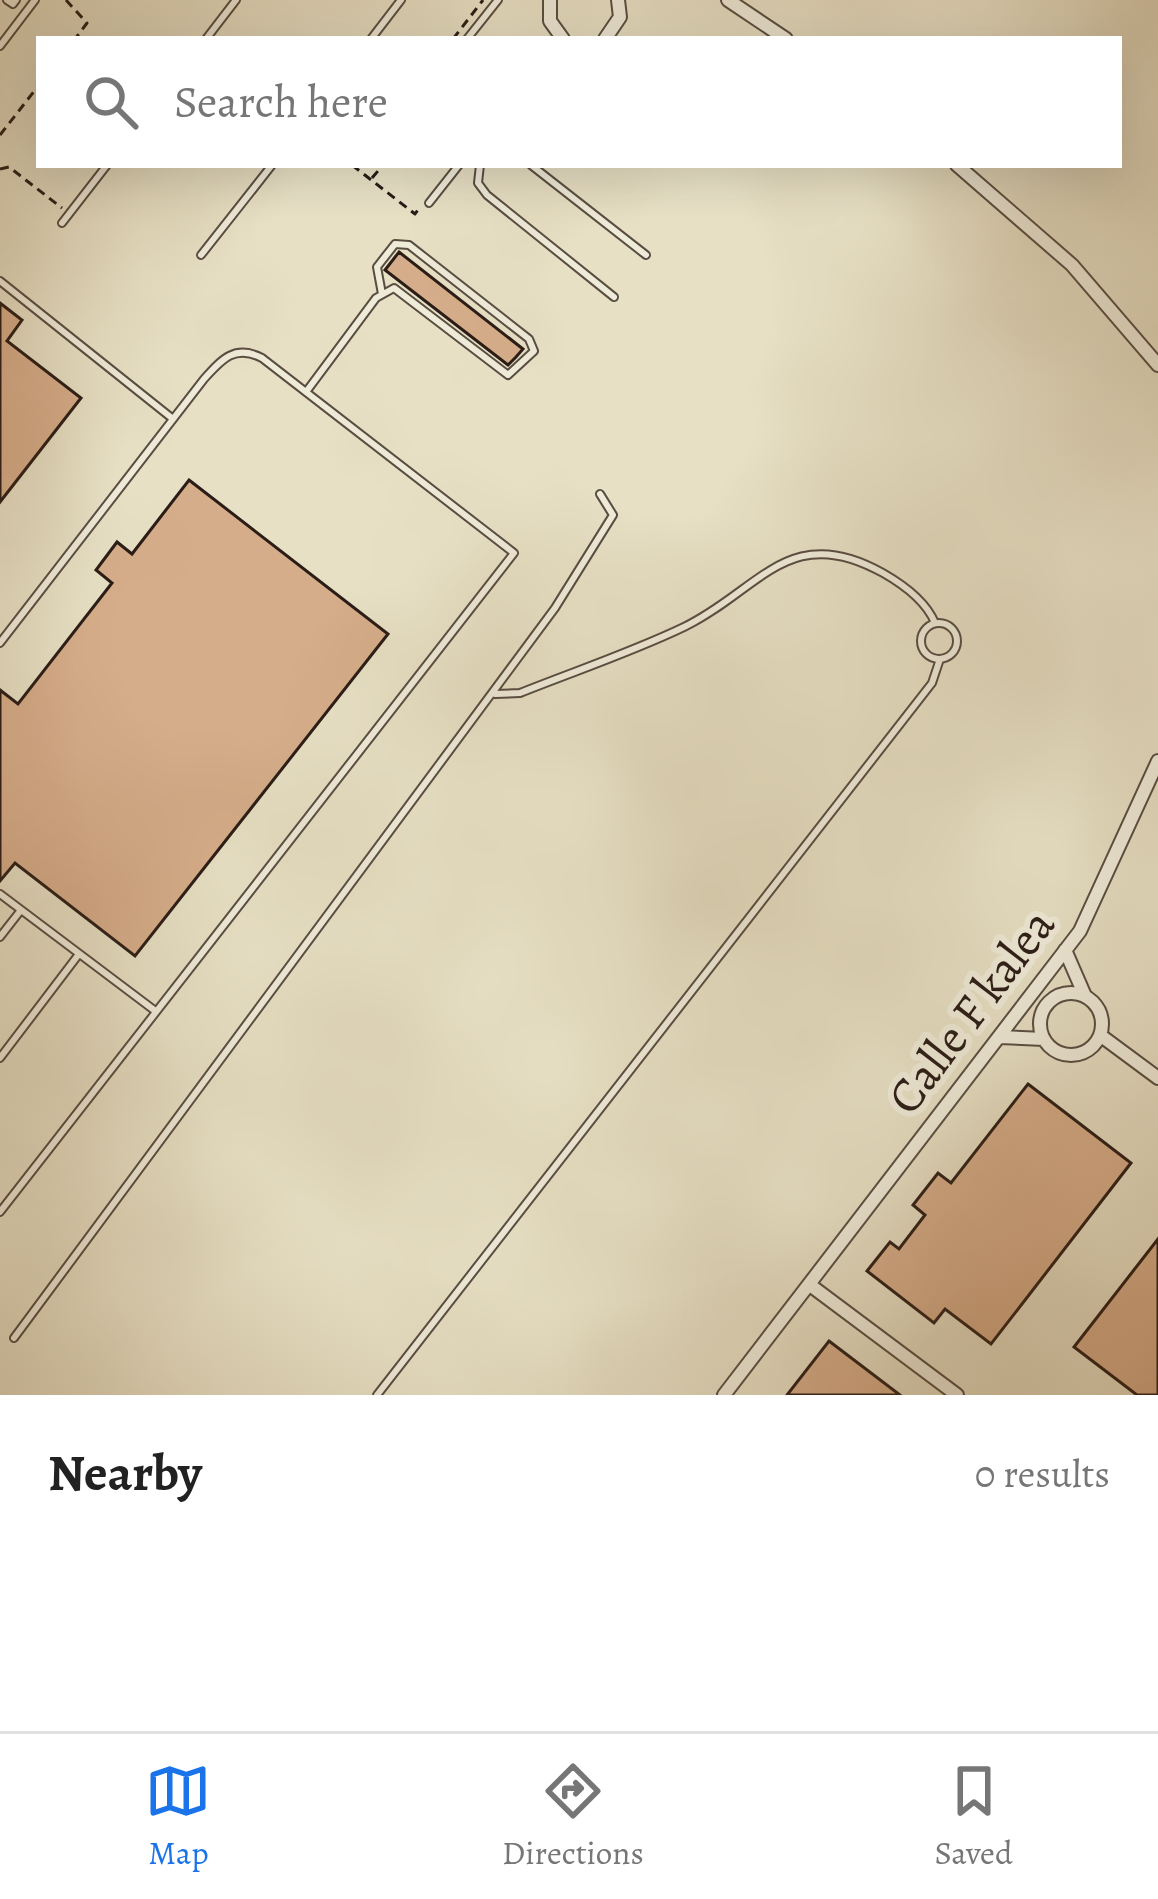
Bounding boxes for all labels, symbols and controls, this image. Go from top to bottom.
search box [36,36,1122,168]
icon: search [78,69,144,135]
text: Search here [174,71,388,133]
street label: Calle F kalea [872,894,1070,1127]
text: Nearby [48,1438,202,1508]
text: 0 results [975,1447,1110,1500]
tab: Map [145,1758,211,1875]
tab: Directions [502,1758,644,1875]
tab: Saved [934,1758,1013,1875]

